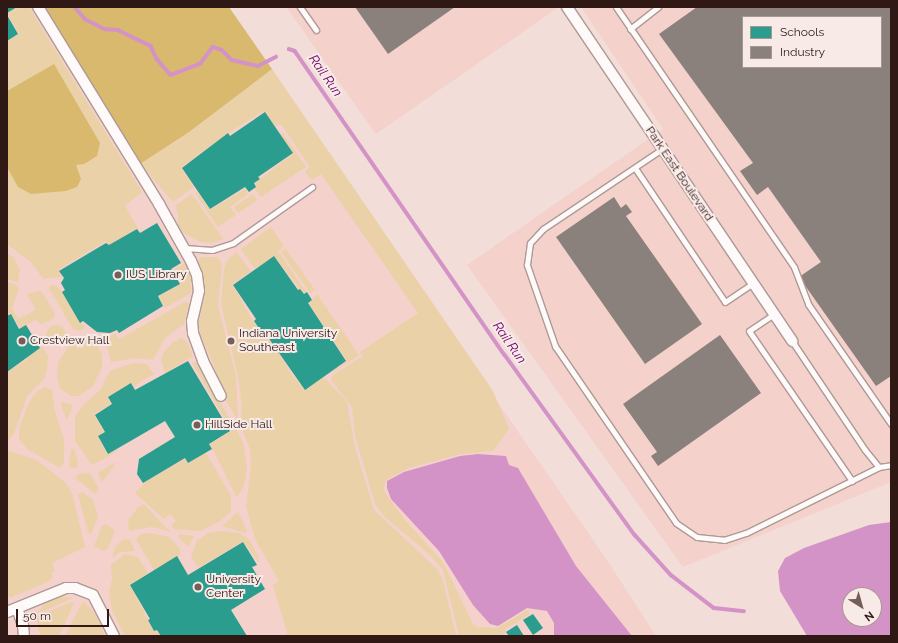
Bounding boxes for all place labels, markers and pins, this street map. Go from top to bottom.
place label: IUS Library [126,268,187,282]
marker: IUS Library [113,270,123,280]
place label: Indiana University Southeast [239,327,337,355]
place label: Crestview Hall [30,334,110,348]
marker: Crestview Hall [17,336,27,346]
marker: Indiana University Southeast [226,336,236,346]
place label: HillSide Hall [205,418,272,432]
marker: HillSide Hall [192,420,202,430]
place label: University Center [206,573,261,601]
marker: University Center [193,582,203,592]

